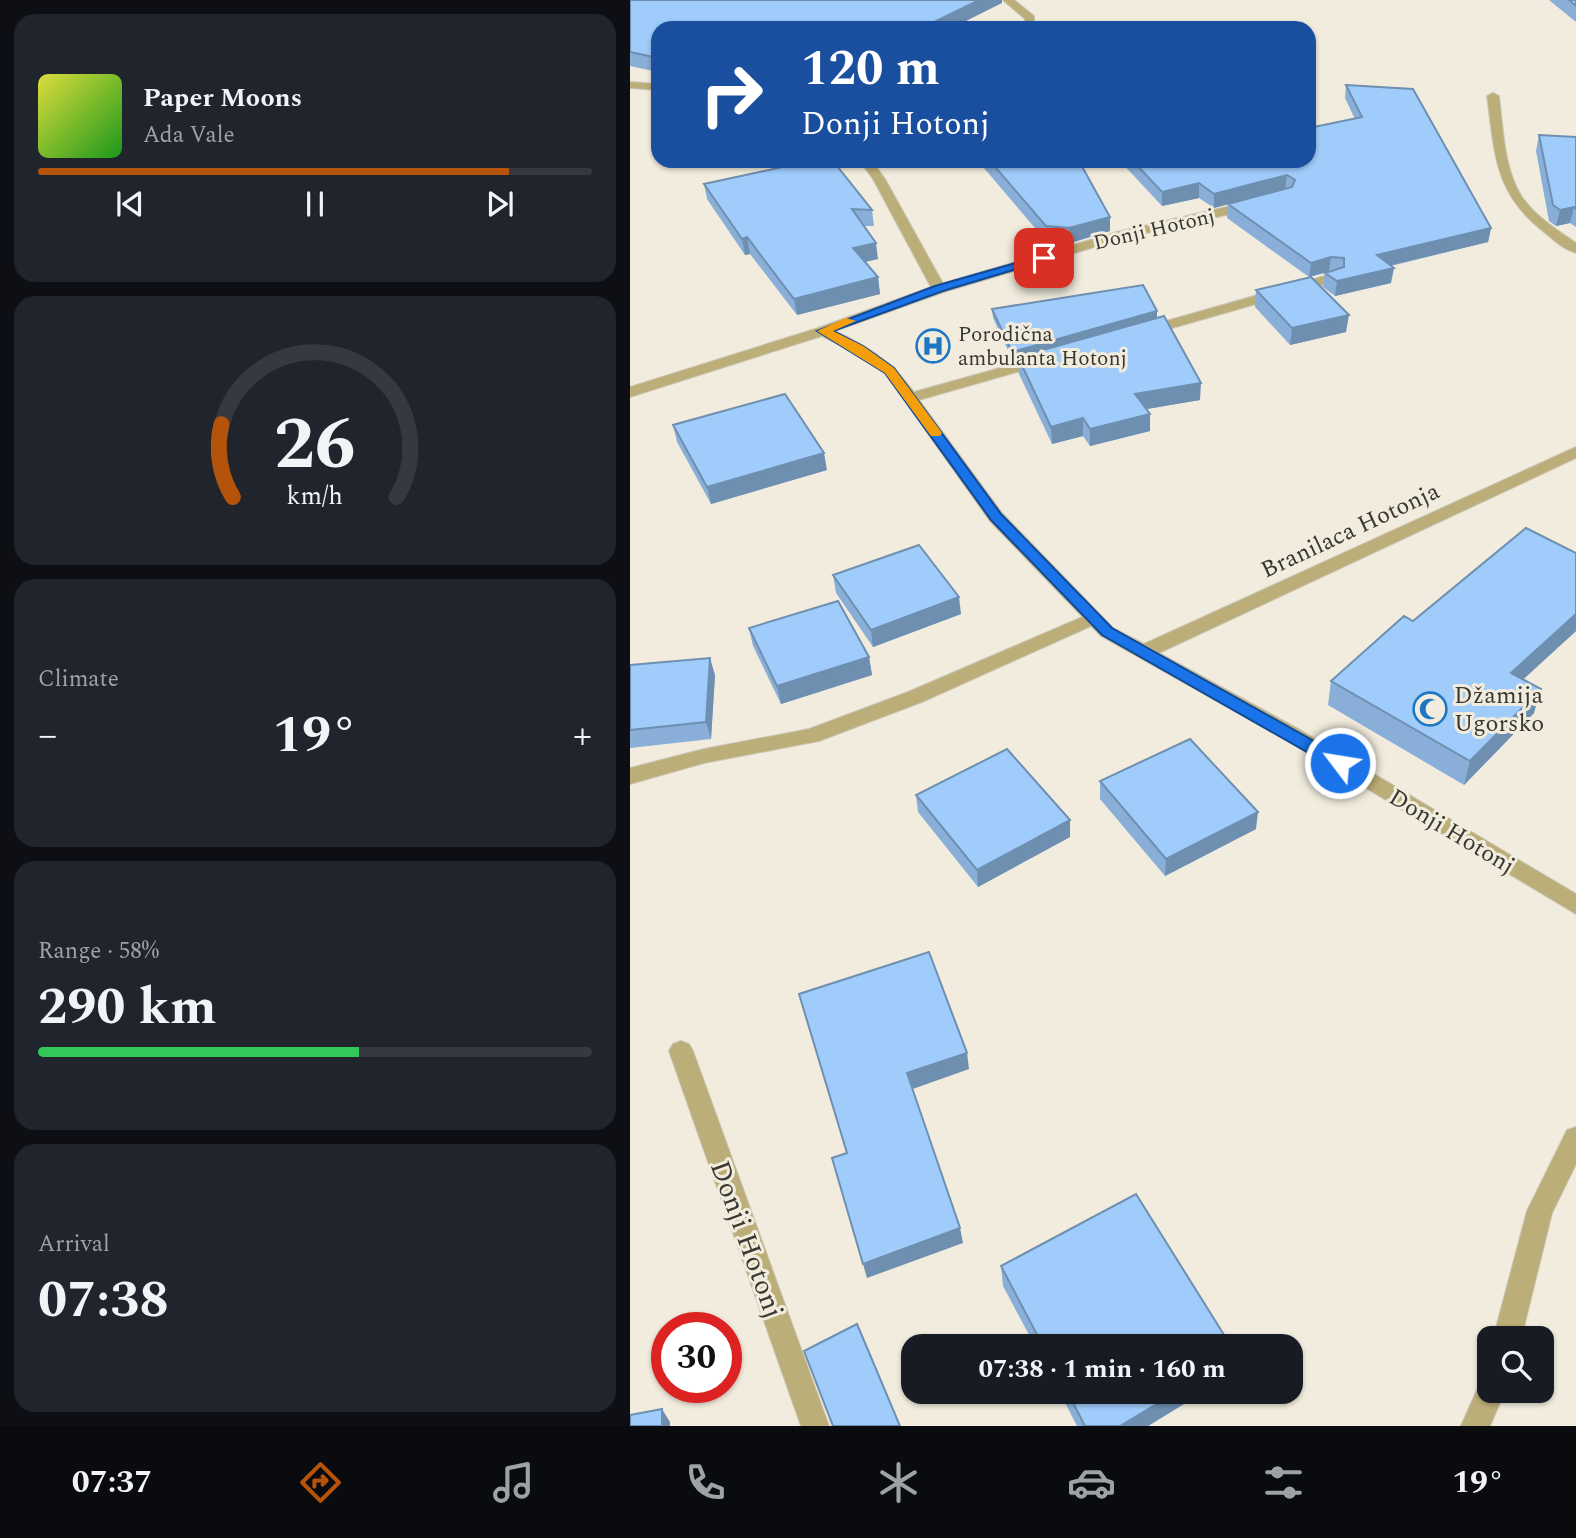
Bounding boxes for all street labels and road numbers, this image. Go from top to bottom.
street label: Donji Hotonj [1090,200,1218,260]
street label: Branilaca Hotonja [1255,474,1446,588]
street label: Donji Hotonj [1381,780,1521,884]
street label: Donji Hotonj [698,1154,795,1325]

